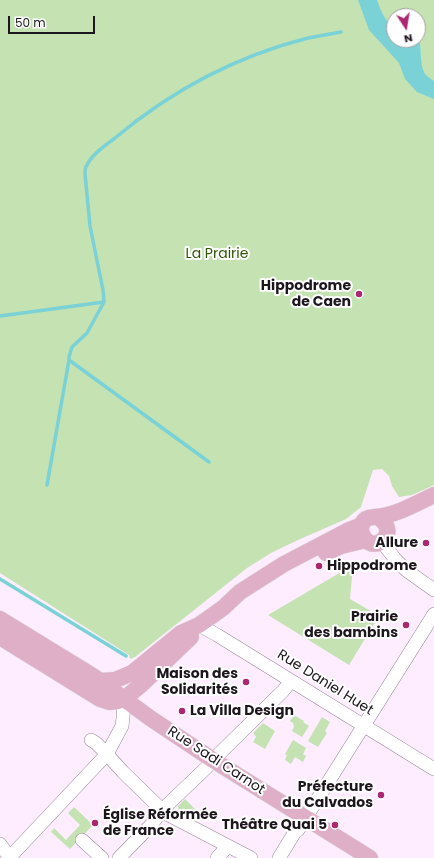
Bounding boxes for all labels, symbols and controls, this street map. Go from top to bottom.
scale bar [10,8,97,34]
north arrow [386,8,426,48]
text: 50 m [15,14,46,31]
text: N [403,30,414,47]
park label: La Prairie [186,246,248,262]
place label: Hippodrome de Caen [261,278,351,310]
marker: Hippodrome de Caen [354,289,364,299]
place label: Allure [375,535,418,551]
marker: Allure [421,538,431,548]
place label: Hippodrome [327,558,417,574]
marker: Hippodrome [314,561,324,571]
place label: Prairie des bambins [304,609,398,642]
marker: Prairie des bambins [401,620,411,630]
street label: Rue Daniel Huet [274,647,376,719]
place label: Maison des Solidarités [156,666,238,698]
marker: Maison des Solidarités [241,677,251,687]
place label: La Villa Design [190,703,294,719]
marker: La Villa Design [177,706,187,716]
street label: Rue Sadi Carnot [164,723,268,799]
place label: Préfecture du Calvados [282,779,373,812]
marker: Préfecture du Calvados [376,790,386,800]
place label: Église Réformée de France [103,807,218,840]
place label: Théâtre Quai 5 [222,817,327,833]
marker: Église Réformée de France [90,818,100,828]
marker: Théâtre Quai 5 [330,820,340,830]

